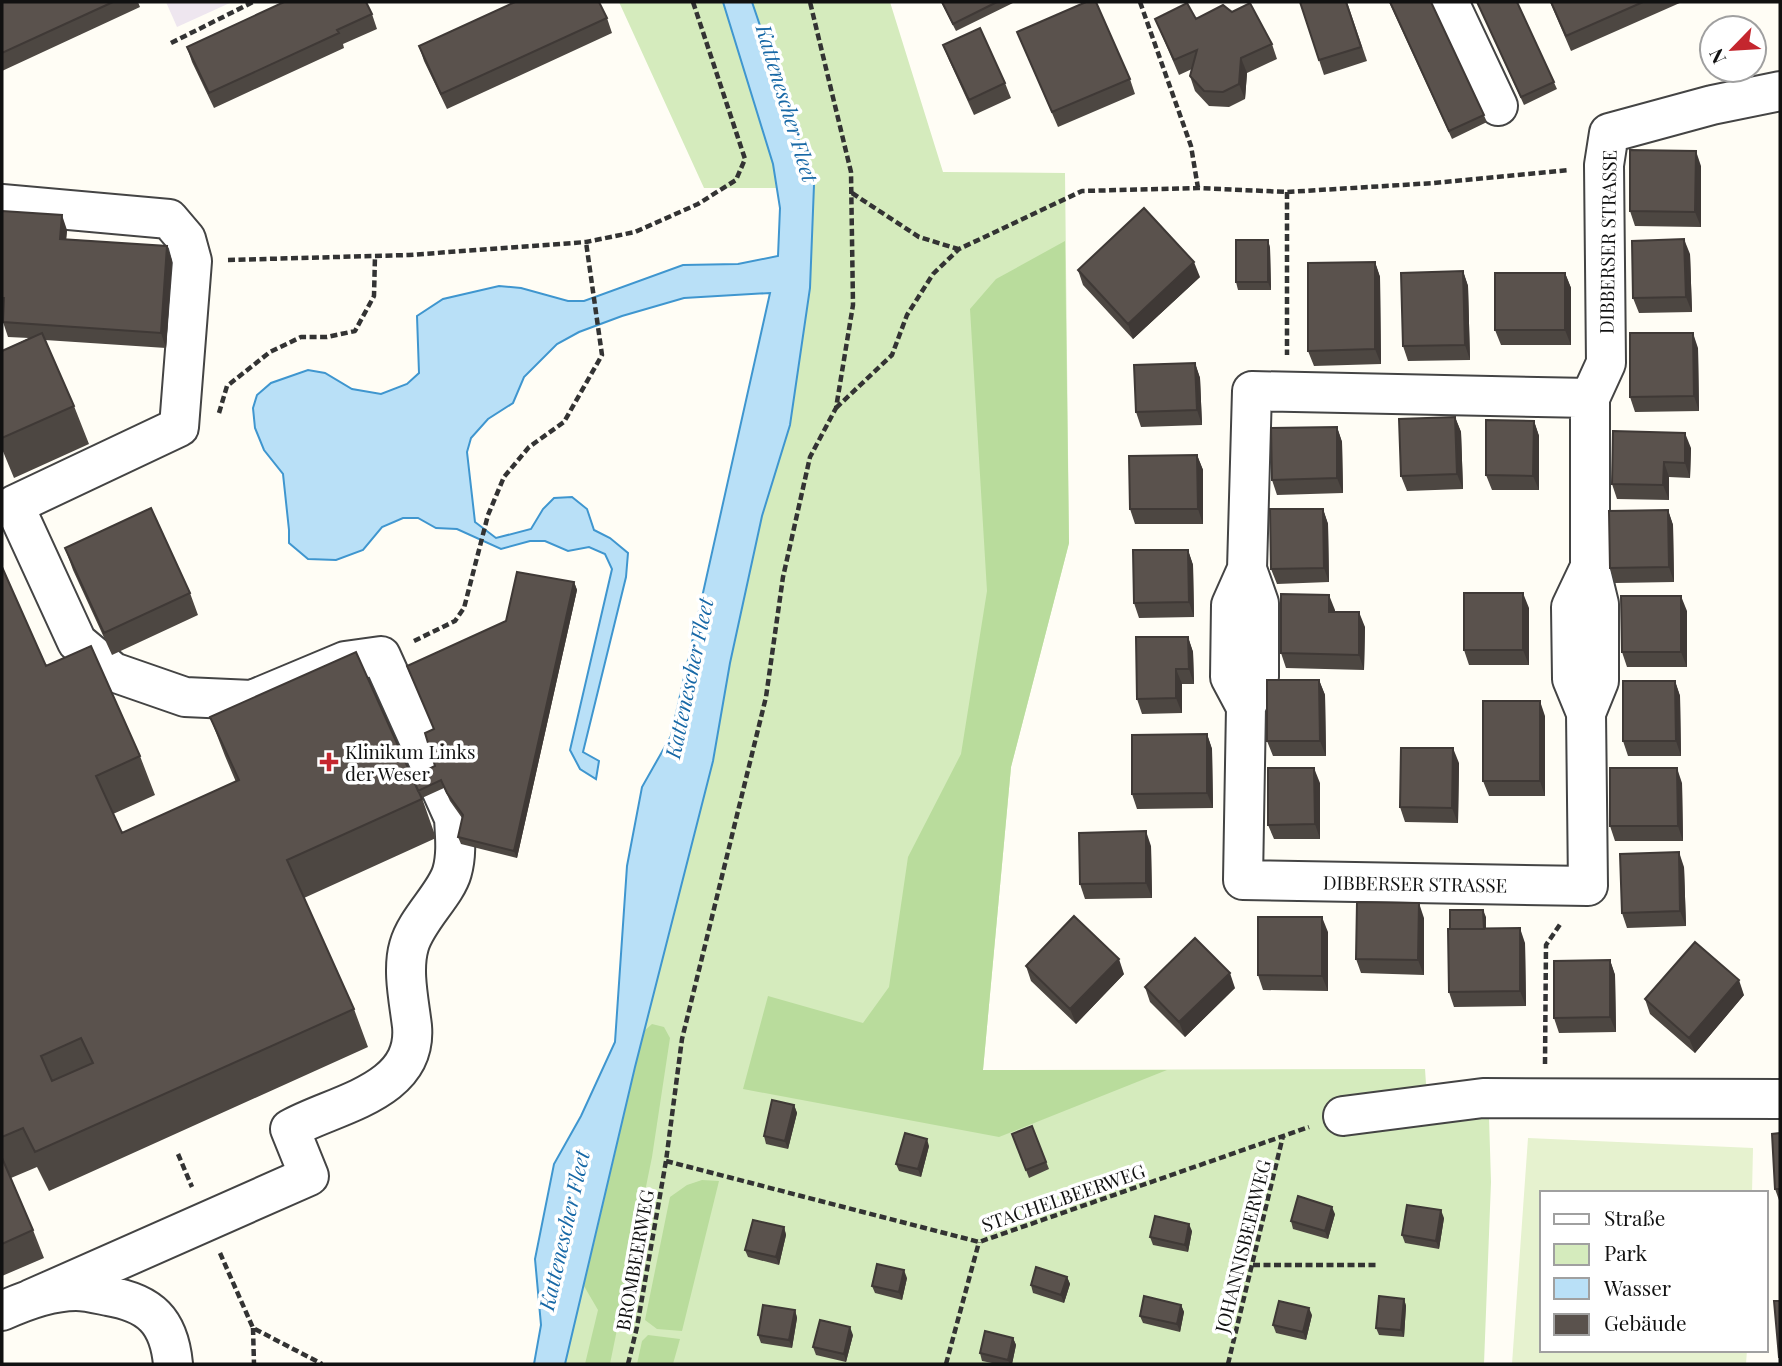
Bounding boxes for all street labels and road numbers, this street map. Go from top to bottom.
street label: DIBBERSER STRASSE [1592,150,1622,334]
street label: DIBBERSER STRASSE [1323,868,1507,898]
street label: STACHELBEERWEG [978,1157,1148,1237]
street label: JOHANNISBEERWEG [1208,1157,1276,1336]
street label: BROMBEERWEG [609,1187,659,1333]

